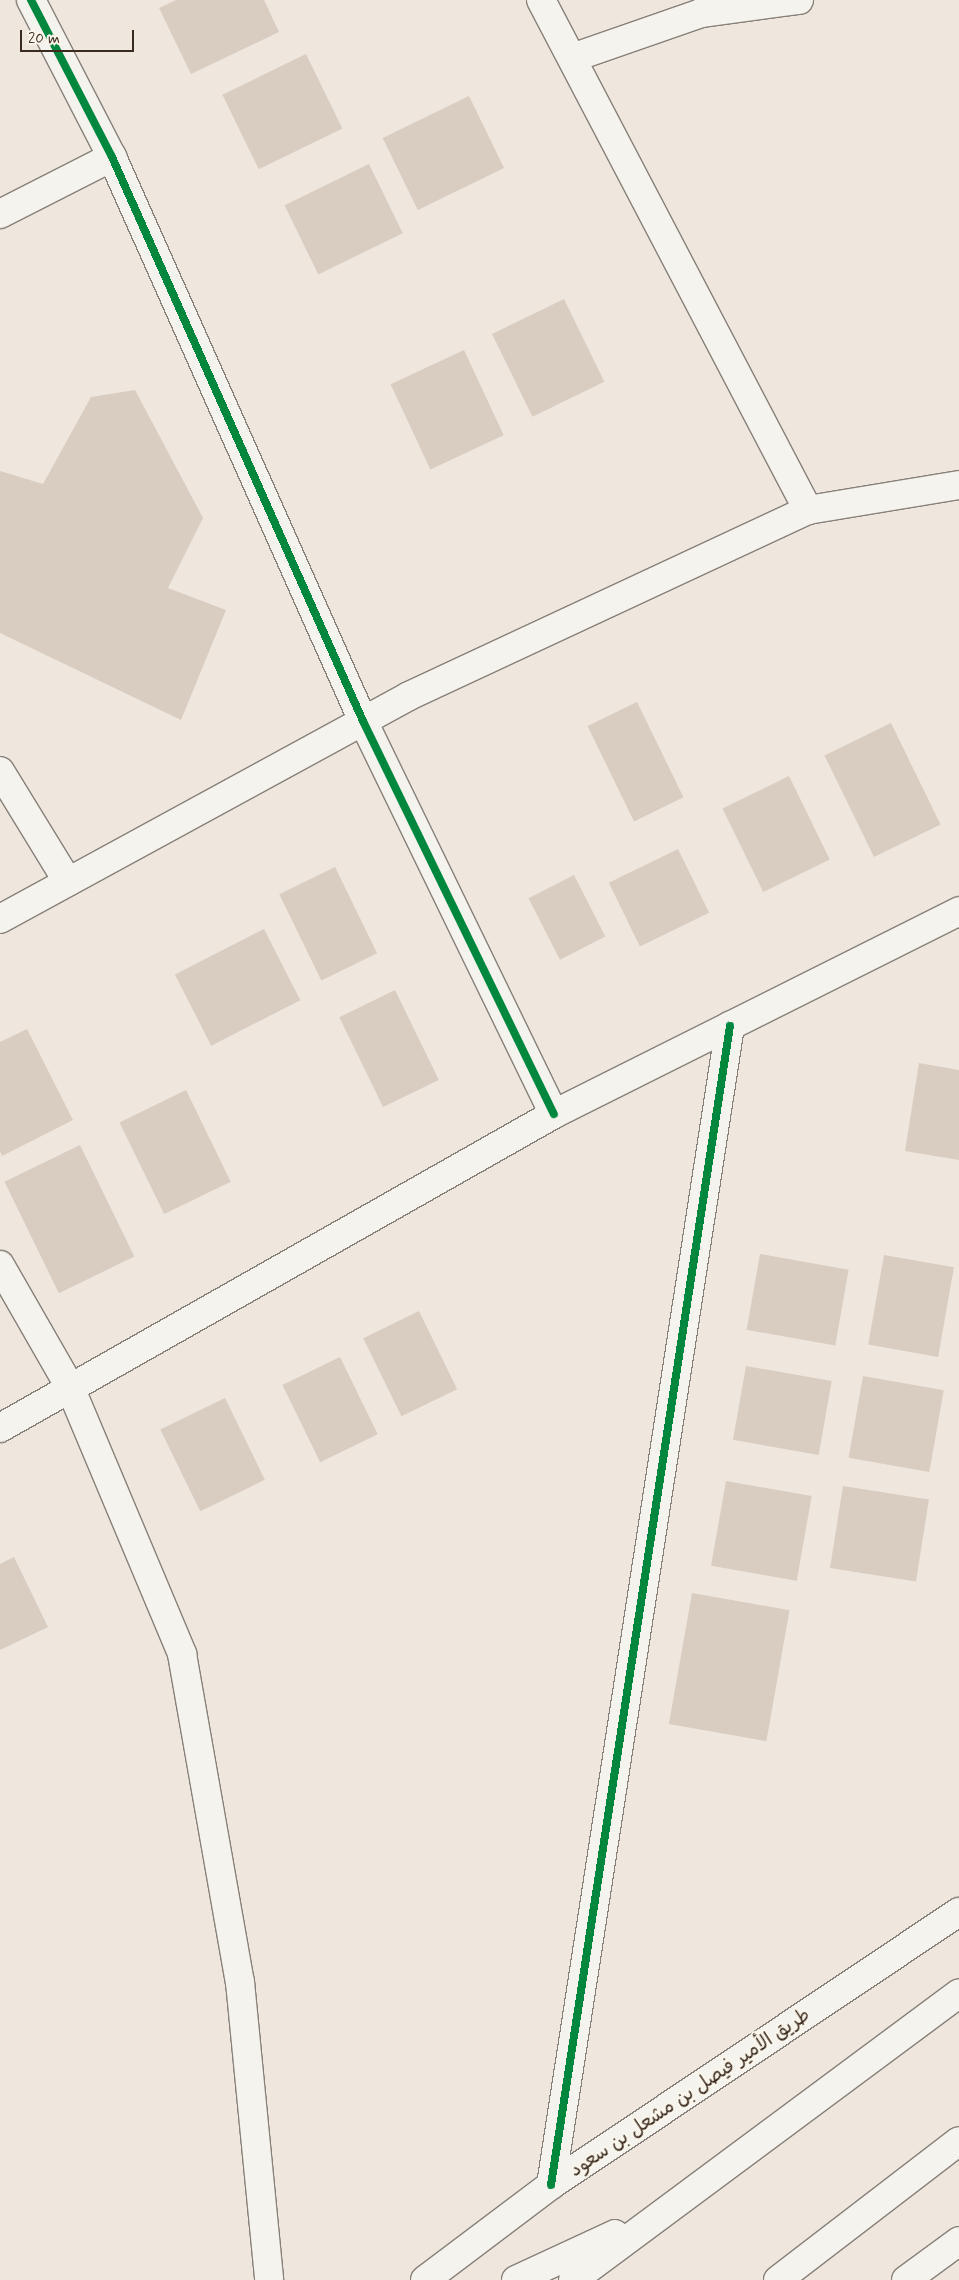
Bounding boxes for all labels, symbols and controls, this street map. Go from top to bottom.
scale bar [22,20,136,52]
text: 20 m [28,29,60,49]
street label: طريق الأمير فيصل بن مشعل بن سعود [565,2004,815,2182]

